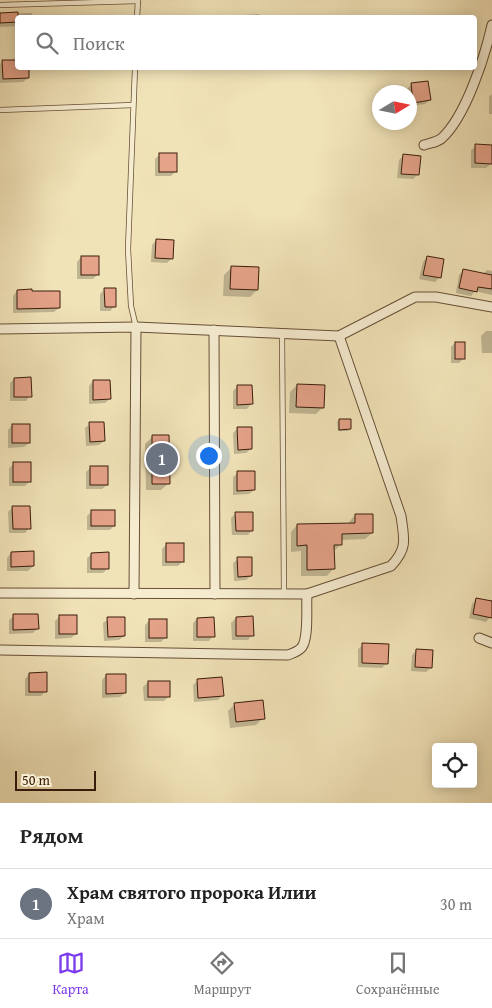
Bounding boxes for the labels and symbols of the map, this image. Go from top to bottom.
north arrow [372,85,417,130]
pin: 1 [146,440,178,478]
your location [196,443,222,469]
scale bar [15,768,96,791]

